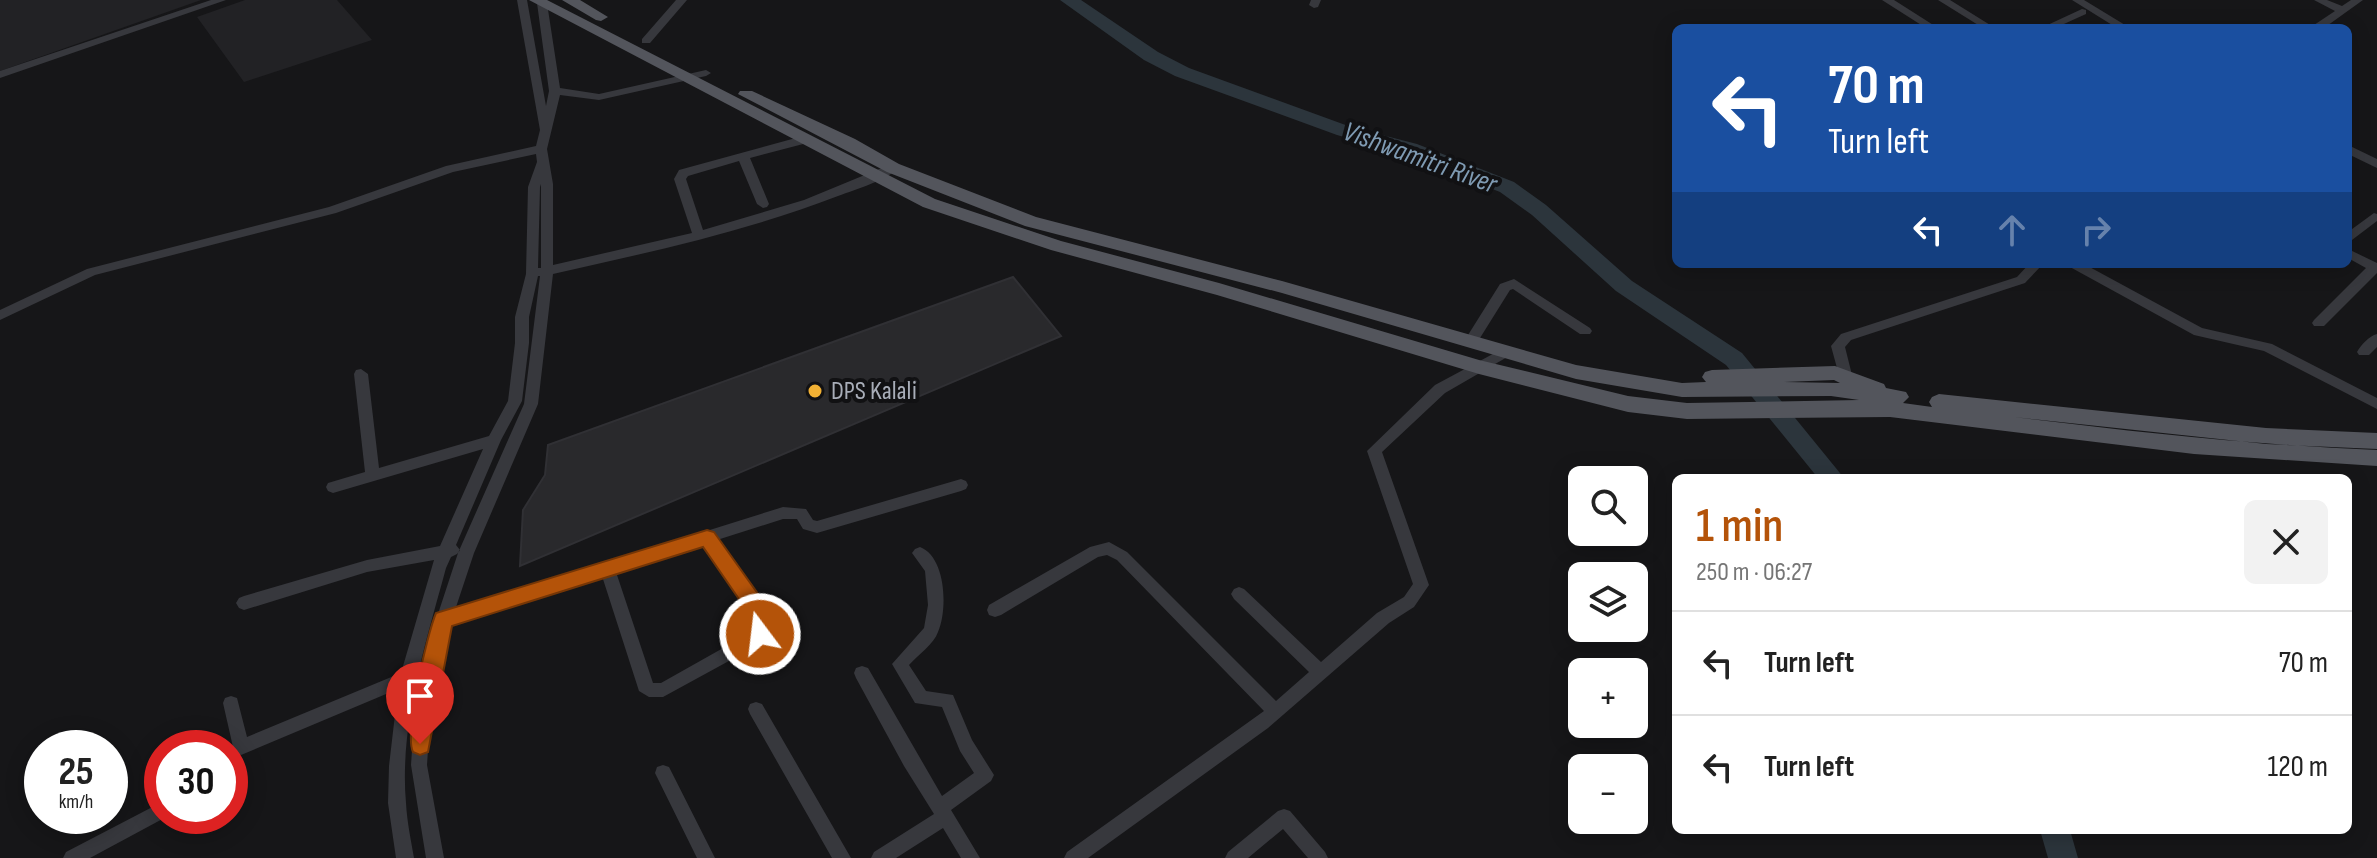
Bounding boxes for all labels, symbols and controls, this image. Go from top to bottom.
text: 70 m [1828,53,1925,120]
icon: left [1696,56,1800,160]
water label: Vishwamitri River [1339,115,1502,201]
text: Turn left [1828,121,1929,164]
icon: left [1906,208,1950,252]
icon: ahead [1990,208,2034,252]
icon: right [2074,208,2118,252]
place label: DPS Kalali [831,376,917,407]
marker: DPS Kalali [806,382,824,400]
map controls [1568,466,1648,834]
button: search [1568,466,1648,546]
text: 1 min [1696,498,1783,555]
button: close [2244,500,2328,584]
text: 250 m · 06:27 [1696,557,1812,588]
button: layers [1568,562,1648,642]
position arrow [718,592,802,676]
icon: left [1696,641,1740,685]
text: Turn left [1764,645,1854,681]
text: 70 m [2279,645,2328,681]
button: + [1568,658,1648,738]
pin [386,662,454,744]
icon: arrive [398,674,442,718]
speed limit sign: 30 [144,730,248,834]
icon: left [1696,745,1740,789]
text: 25 [58,748,94,796]
text: Turn left [1764,749,1854,785]
text: 120 m [2267,749,2328,785]
button: − [1568,754,1648,834]
text: km/h [59,790,93,814]

